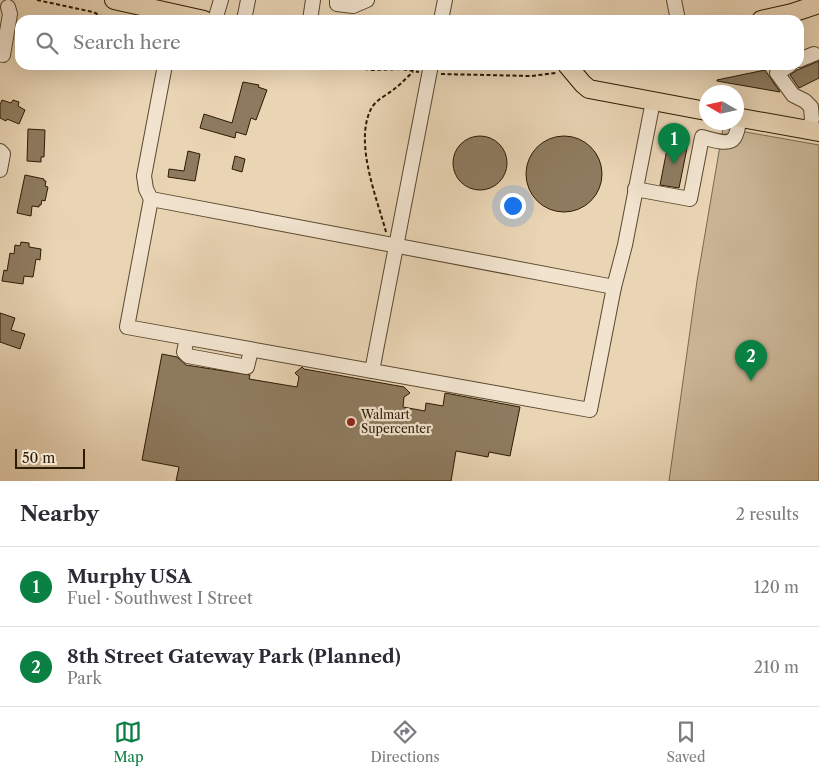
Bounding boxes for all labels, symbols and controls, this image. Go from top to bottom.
search box [15,15,804,70]
icon: search [33,29,61,57]
text: Search here [73,31,181,54]
north arrow [699,85,744,130]
pin: 1 [658,123,690,164]
your location [500,193,526,219]
pin: 2 [735,340,767,381]
place label: Walmart Supercenter [360,407,431,436]
marker: Walmart Supercenter [345,416,357,428]
scale bar [15,446,85,469]
text: 50 m [22,449,55,467]
text: Nearby [20,501,99,526]
text: 2 results [736,504,799,524]
text: Murphy USA [67,565,192,588]
text: 1 [32,577,40,597]
text: 120 m [754,577,799,597]
text: Fuel · Southwest I Street [67,588,253,608]
text: 8th Street Gateway Park (Planned) [67,645,401,668]
text: 2 [31,657,41,677]
text: 210 m [754,657,799,677]
text: Park [67,668,102,688]
tab: Map [113,718,144,766]
tab: Directions [370,718,440,766]
tab: Saved [667,718,705,766]

